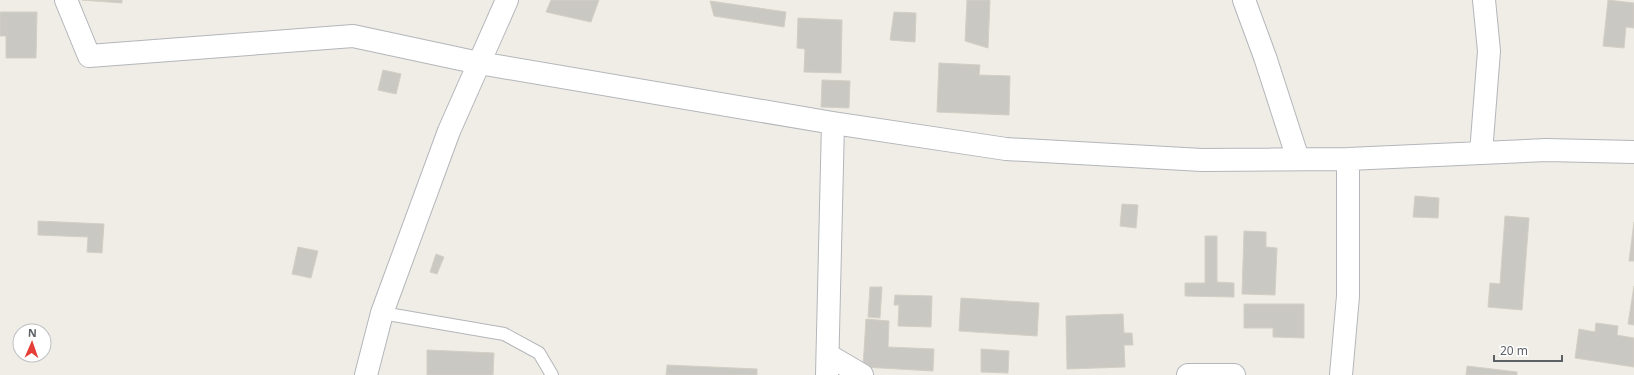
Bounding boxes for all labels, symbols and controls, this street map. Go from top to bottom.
north arrow [12,323,52,363]
text: N [28,325,37,340]
scale bar [1494,337,1562,363]
text: 20 m [1500,342,1528,359]

